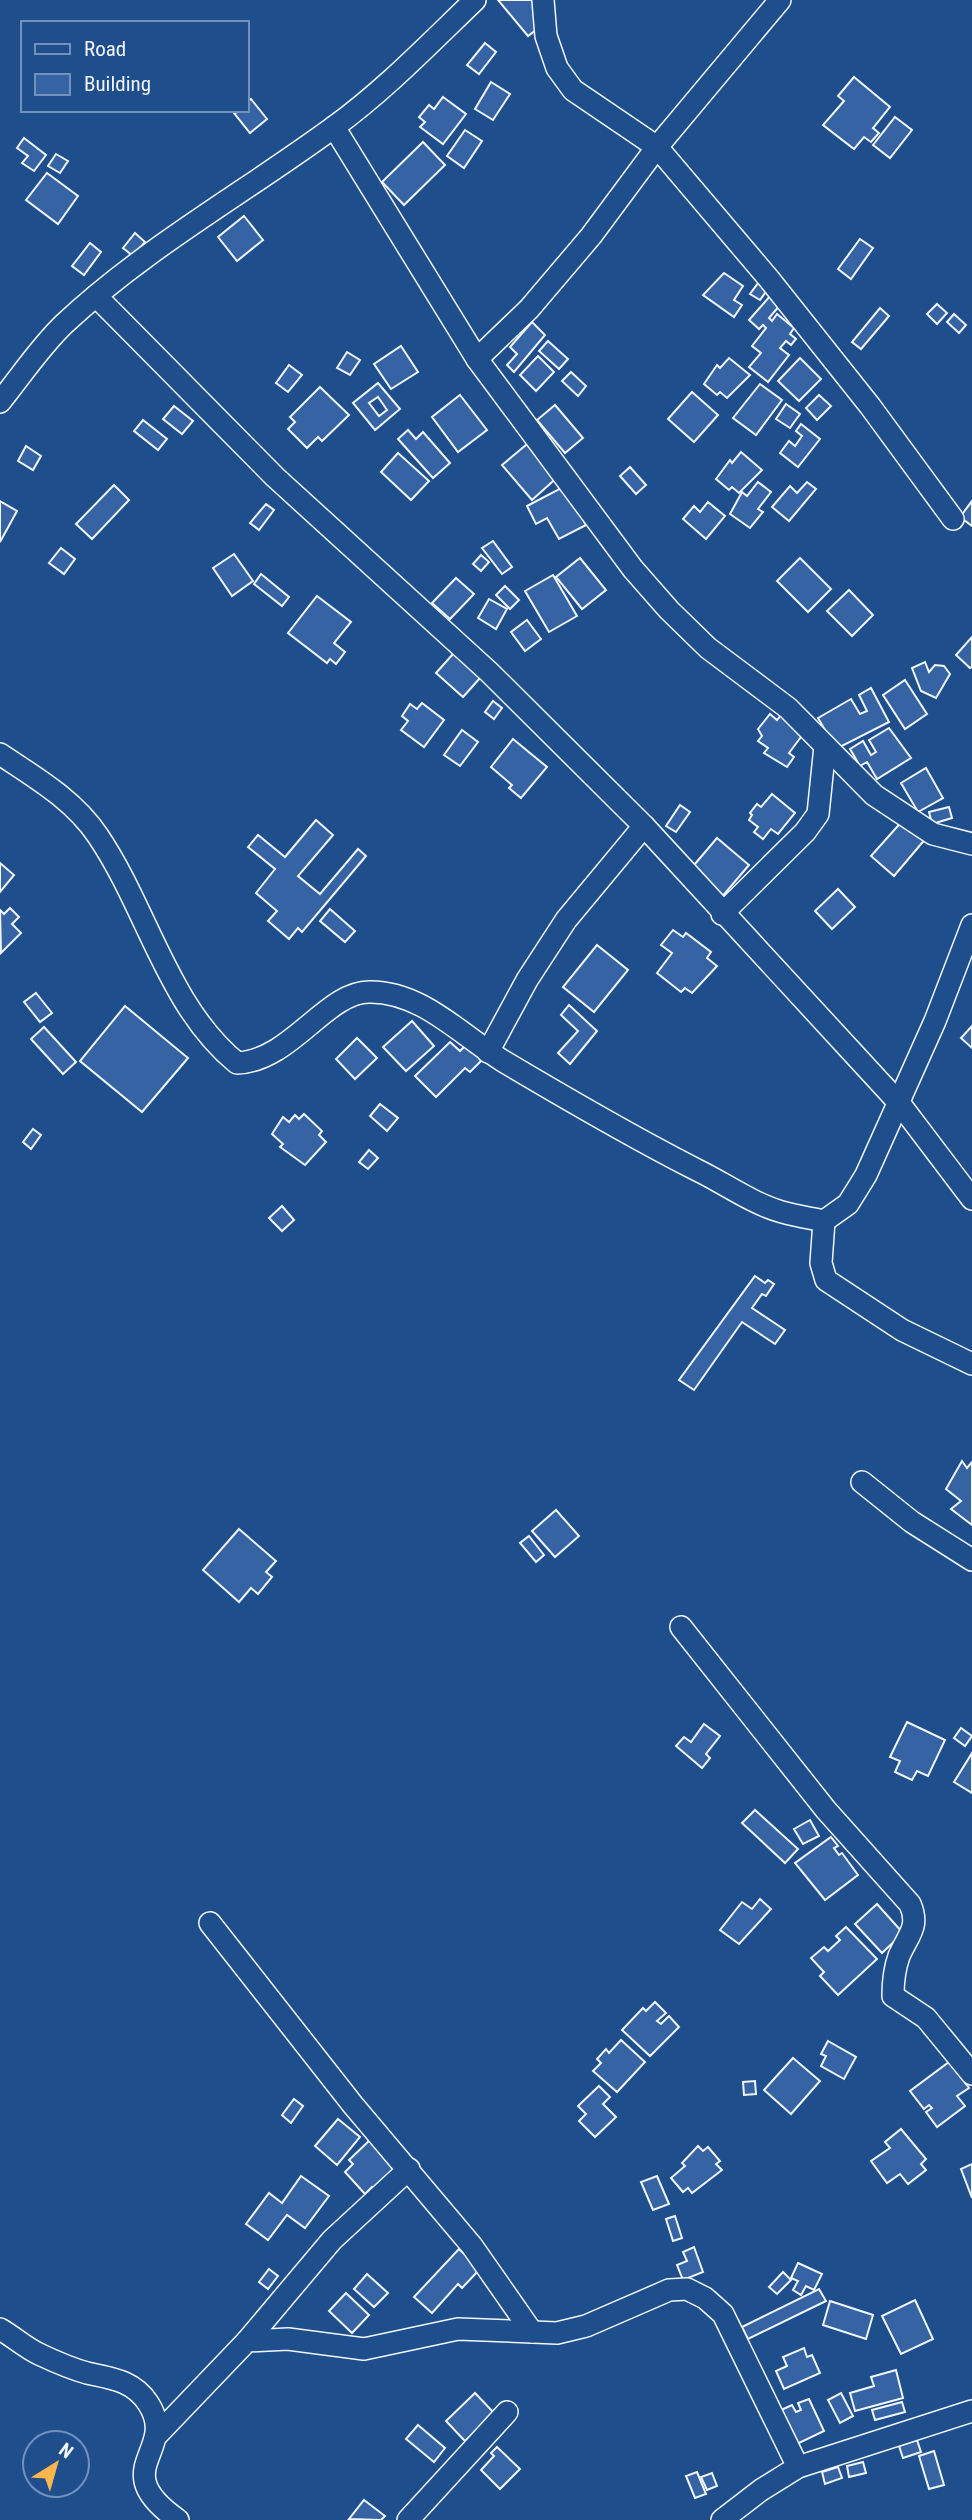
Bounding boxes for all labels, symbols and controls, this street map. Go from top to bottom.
legend [21,21,248,112]
text: Road [84,37,126,61]
text: Building [84,72,151,96]
north arrow [21,2429,91,2499]
text: N [54,2438,77,2464]

